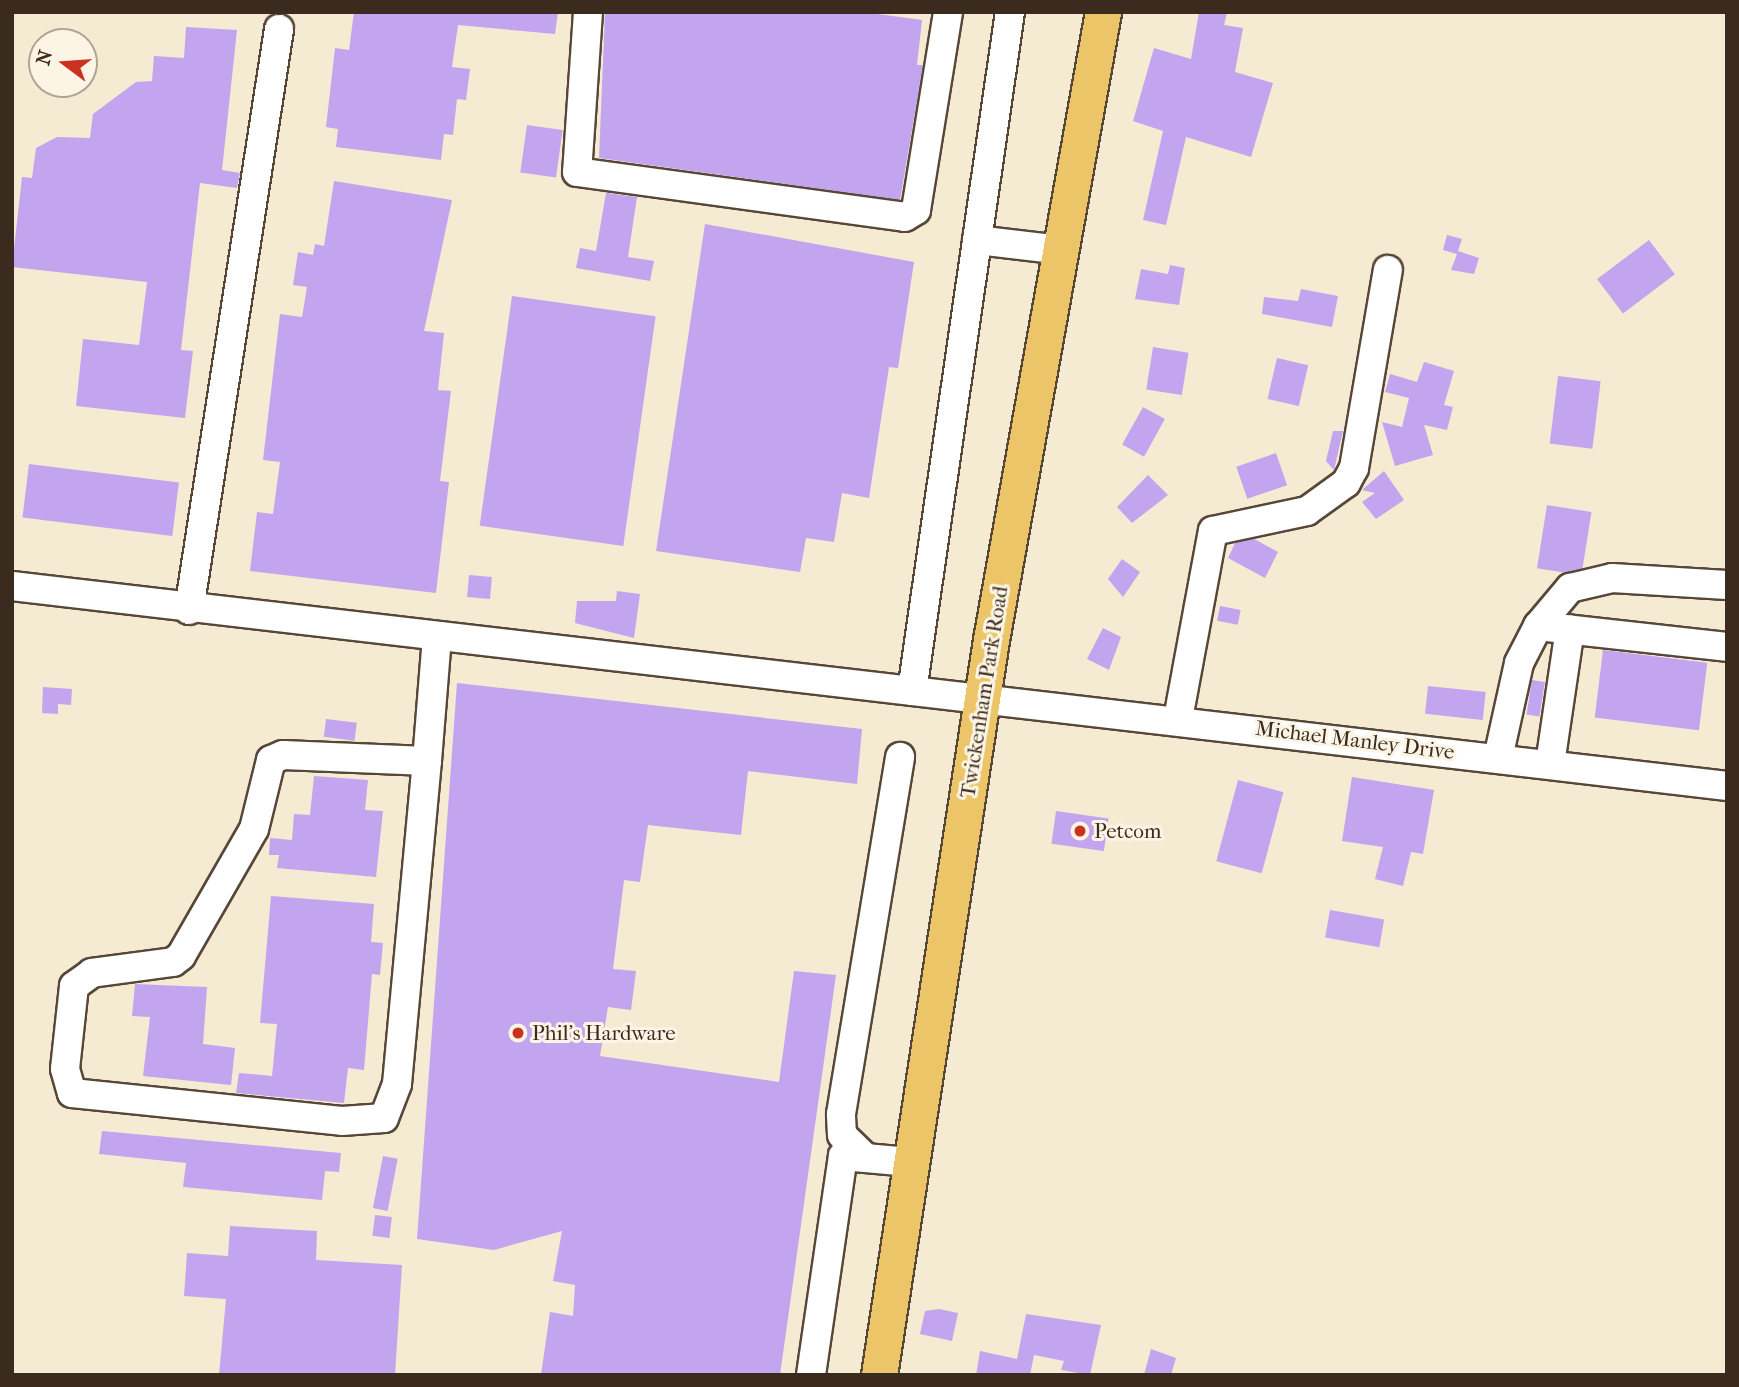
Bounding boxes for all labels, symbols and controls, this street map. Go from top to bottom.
north arrow [28,28,98,98]
text: N [32,48,57,68]
street label: Twickenham Park Road [955,584,1013,800]
street label: Michael Manley Drive [1254,715,1456,765]
place label: Petcom [1094,818,1161,844]
marker: Petcom [1072,823,1088,839]
place label: Phil's Hardware [532,1020,676,1046]
marker: Phil's Hardware [510,1025,526,1041]

